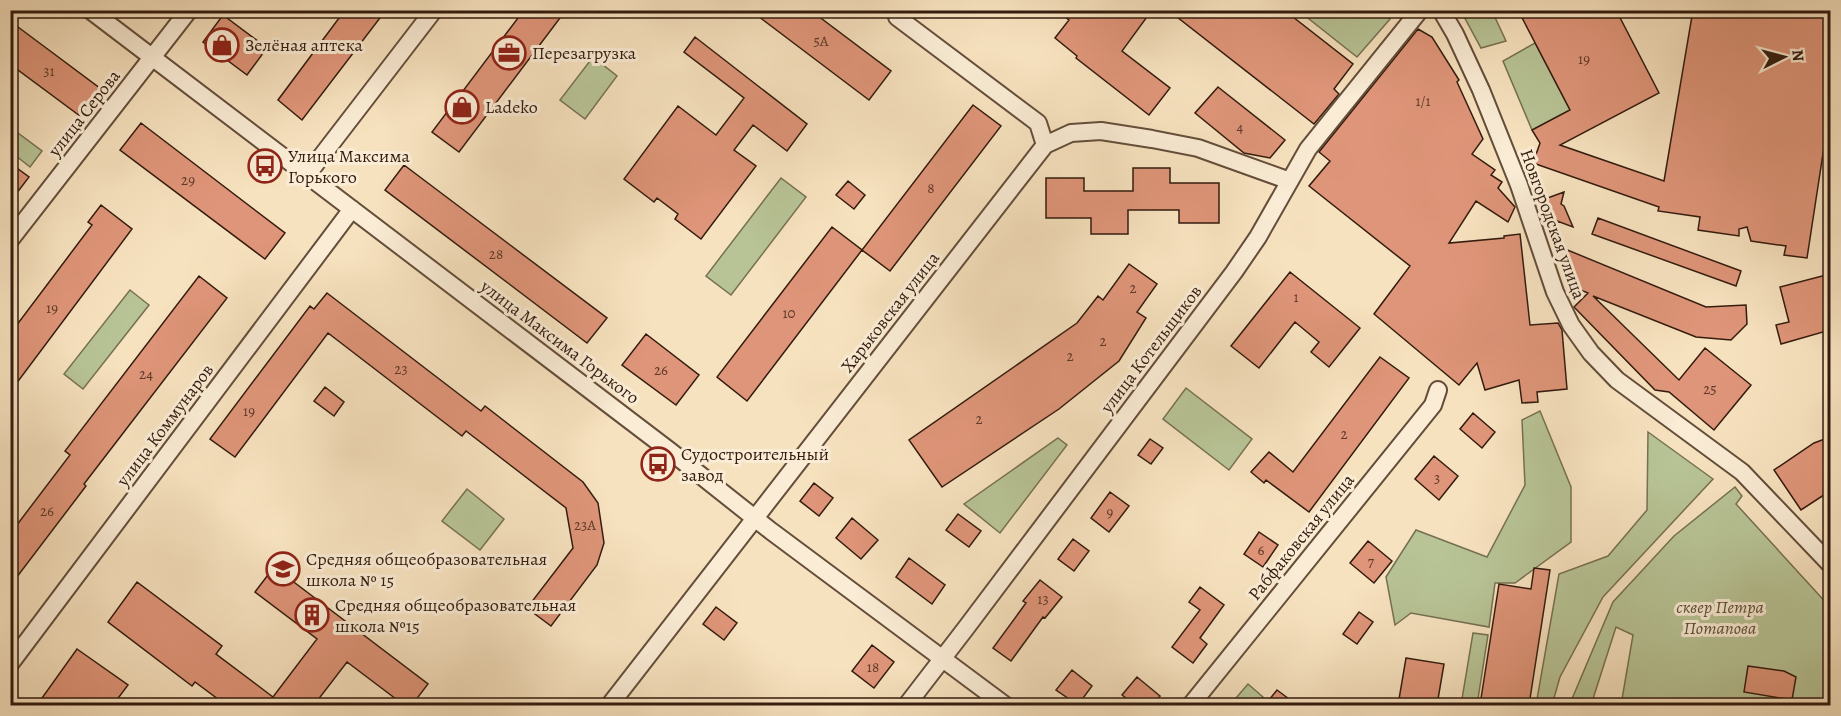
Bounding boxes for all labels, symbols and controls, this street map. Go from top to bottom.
shop icon: Зелёная аптека [204,27,240,63]
north arrow [1754,27,1814,87]
house number: 5А [813,31,829,51]
place label: Зелёная аптека [245,33,363,57]
office icon: Перезагрузка [491,35,527,71]
place label: Перезагрузка [532,41,637,65]
house number: 19 [1578,49,1590,69]
text: N [1786,49,1810,63]
house number: 31 [43,61,55,81]
street label: улица Серова [42,64,126,162]
shop icon: Ladeko [444,89,480,125]
house number: 1/1 [1415,91,1431,111]
place label: Ladeko [485,95,538,119]
house number: 4 [1237,117,1244,137]
place label: Улица Максима Горького [288,144,410,189]
street label: Новгородская улица [1515,146,1592,303]
bus stop icon: Улица Максима Горького [247,148,283,184]
house number: 29 [181,170,195,190]
house number: 8 [927,178,935,198]
house number: 28 [489,244,503,264]
street label: Харьковская улица [835,246,945,377]
street label: улица Максима Горького [475,274,644,410]
house number: 2 [1129,278,1137,298]
street label: улица Котельщиков [1094,280,1207,419]
house number: 1 [1293,287,1299,307]
house number: 19 [46,298,58,318]
house number: 10 [782,303,796,323]
house number: 2 [1099,331,1107,351]
house number: 2 [1066,346,1074,366]
street label: улица Коммунаров [110,359,219,492]
house number: 23 [394,359,408,379]
house number: 26 [654,360,668,380]
house number: 24 [139,364,153,384]
house number: 25 [1703,379,1717,399]
house number: 19 [243,401,255,421]
house number: 2 [975,409,983,429]
house number: 2 [1340,424,1348,444]
place label: Судостроительный завод [681,442,829,487]
bus stop icon: Судостроительный завод [640,446,676,482]
street label: Рабфаковская улица [1242,468,1360,605]
house number: 3 [1434,468,1440,488]
house number: 26 [40,501,54,521]
house number: 9 [1107,502,1114,522]
house number: 23А [574,515,596,535]
house number: 6 [1258,540,1265,560]
place label: Средняя общеобразовательная школа № 15 [306,547,547,592]
school or university icon: Средняя общеобразовательная школа № 15 [265,551,301,587]
house number: 7 [1368,552,1375,572]
house number: 13 [1037,589,1049,609]
place label: Средняя общеобразовательная школа №15 [335,593,576,638]
park label: сквер Петра Потапова [1676,595,1764,640]
building icon: Средняя общеобразовательная школа №15 [294,597,330,633]
house number: 18 [867,657,879,677]

